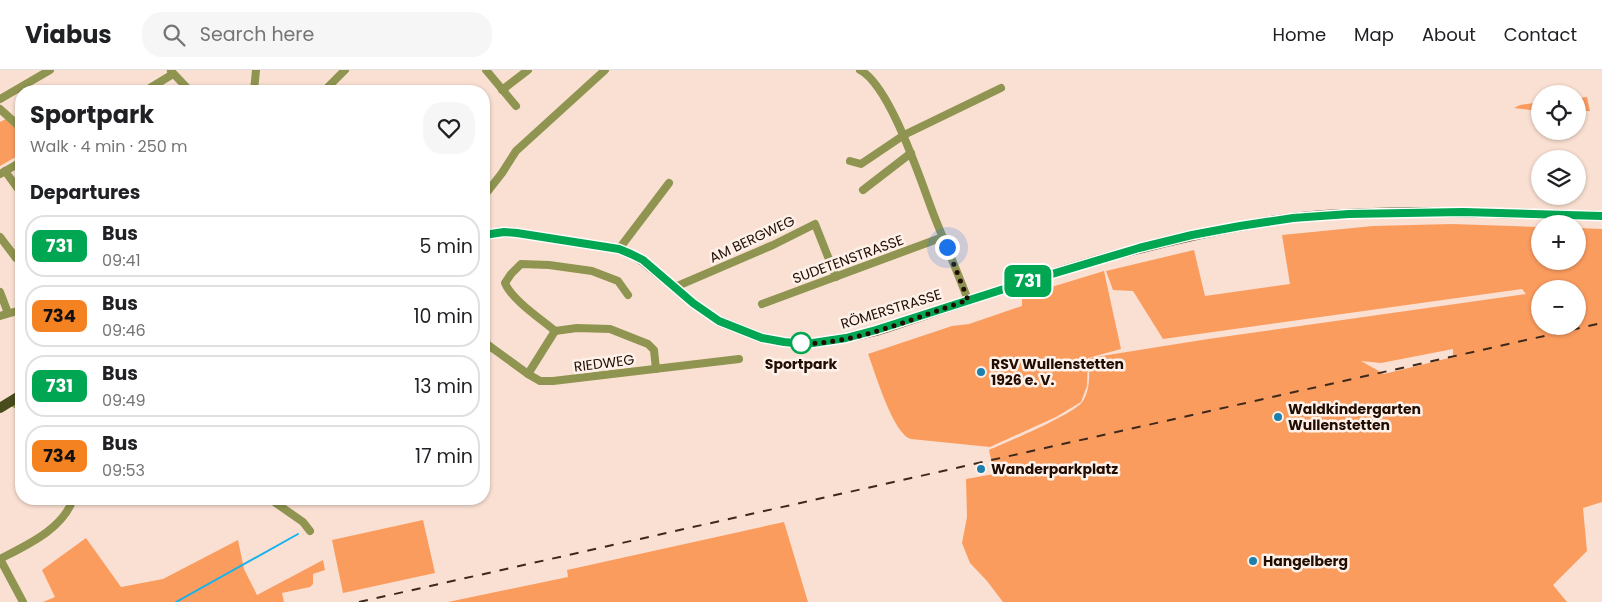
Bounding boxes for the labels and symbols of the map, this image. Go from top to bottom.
street label: AM BERGWEG [706,210,798,268]
street label: SUDETENSTRASSE [790,230,906,288]
your location [935,235,960,260]
line badge: 731 [999,265,1057,297]
street label: RÖMERSTRASSE [838,284,944,334]
marker: Sportpark [790,332,812,354]
street label: RIEDWEG [573,349,635,377]
place label: Sportpark [765,354,838,374]
place label: RSV Wullenstetten 1926 e. V. [991,354,1124,390]
marker: RSV Wullenstetten 1926 e. V. [975,366,987,378]
place label: Waldkindergarten Wullenstetten [1288,399,1421,435]
marker: Waldkindergarten Wullenstetten [1272,411,1284,423]
place label: Wanderparkplatz [991,459,1118,479]
marker: Wanderparkplatz [975,463,987,475]
place label: Hangelberg [1263,551,1348,571]
marker: Hangelberg [1247,555,1259,567]

